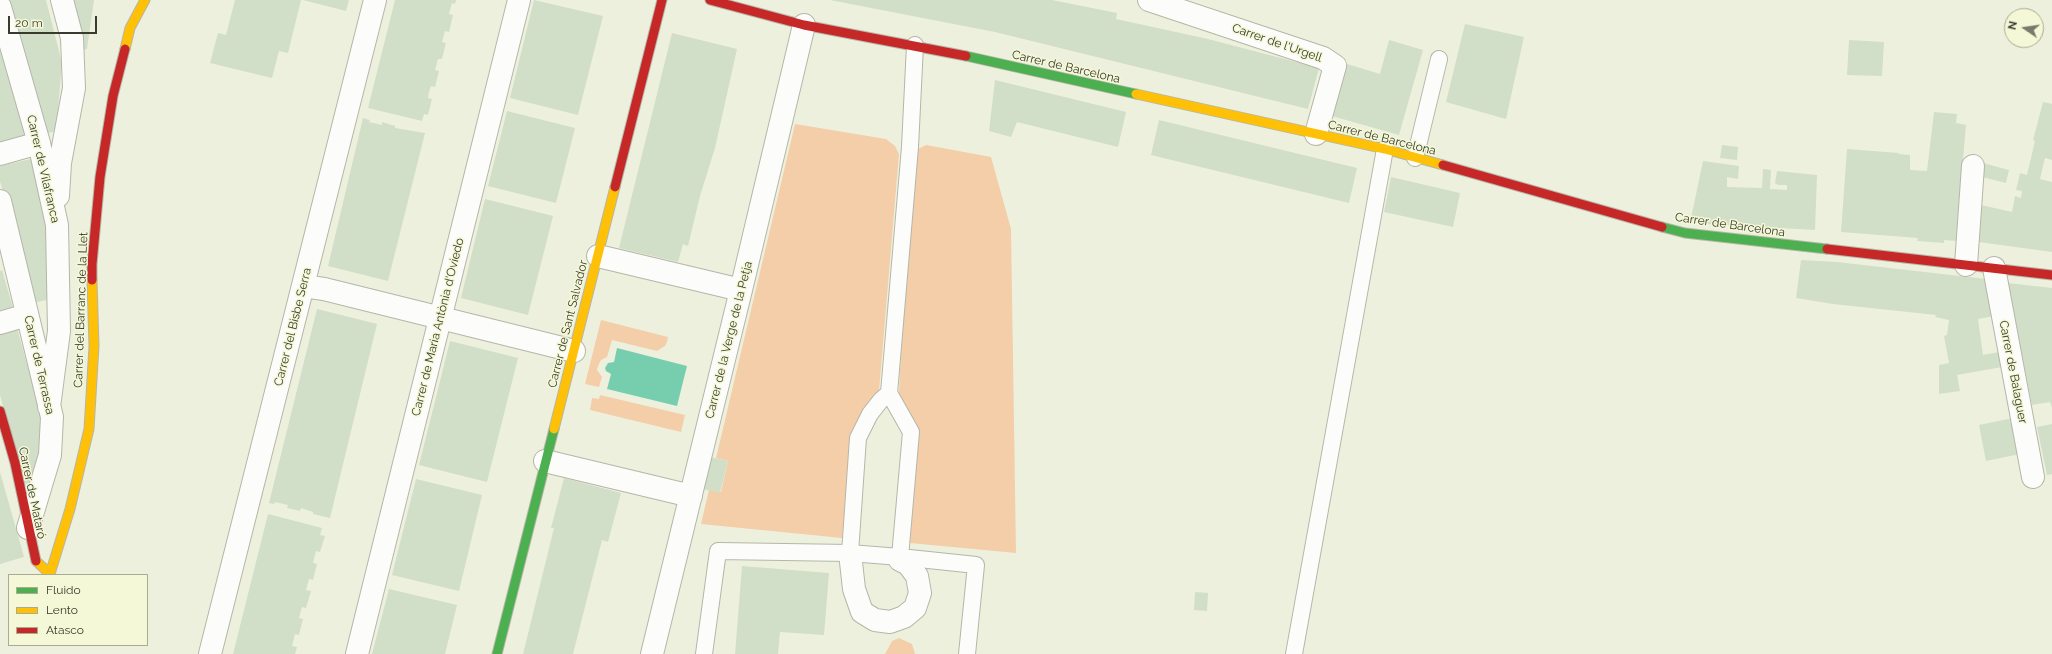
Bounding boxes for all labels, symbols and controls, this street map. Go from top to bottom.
scale bar [10,8,99,34]
north arrow [2004,8,2044,48]
text: 20 m [15,16,43,30]
text: N [2006,20,2020,31]
street label: Carrer de l'Urgell [1230,21,1324,65]
street label: Carrer de Barcelona [1010,48,1122,86]
street label: Carrer de Vilafranca [24,114,62,224]
street label: Carrer de Barcelona [1326,118,1438,158]
street label: Carrer de Barcelona [1674,210,1786,240]
street label: Carrer del Barranc de la Llet [71,232,91,388]
street label: Carrer de Maria Antònia d'Oviedo [409,236,467,418]
street label: Carrer de Sant Salvador [545,259,591,389]
street label: Carrer de la Verge de la Petja [702,260,756,420]
street label: Carrer del Bisbe Serra [271,266,315,388]
street label: Carrer de Terrassa [21,314,57,416]
street label: Carrer de Balaguer [1996,319,2030,425]
street label: Carrer de Mataró [15,446,49,540]
legend [8,574,148,646]
text: Fluido [46,583,81,597]
text: Lento [46,603,78,617]
text: Atasco [46,623,84,637]

